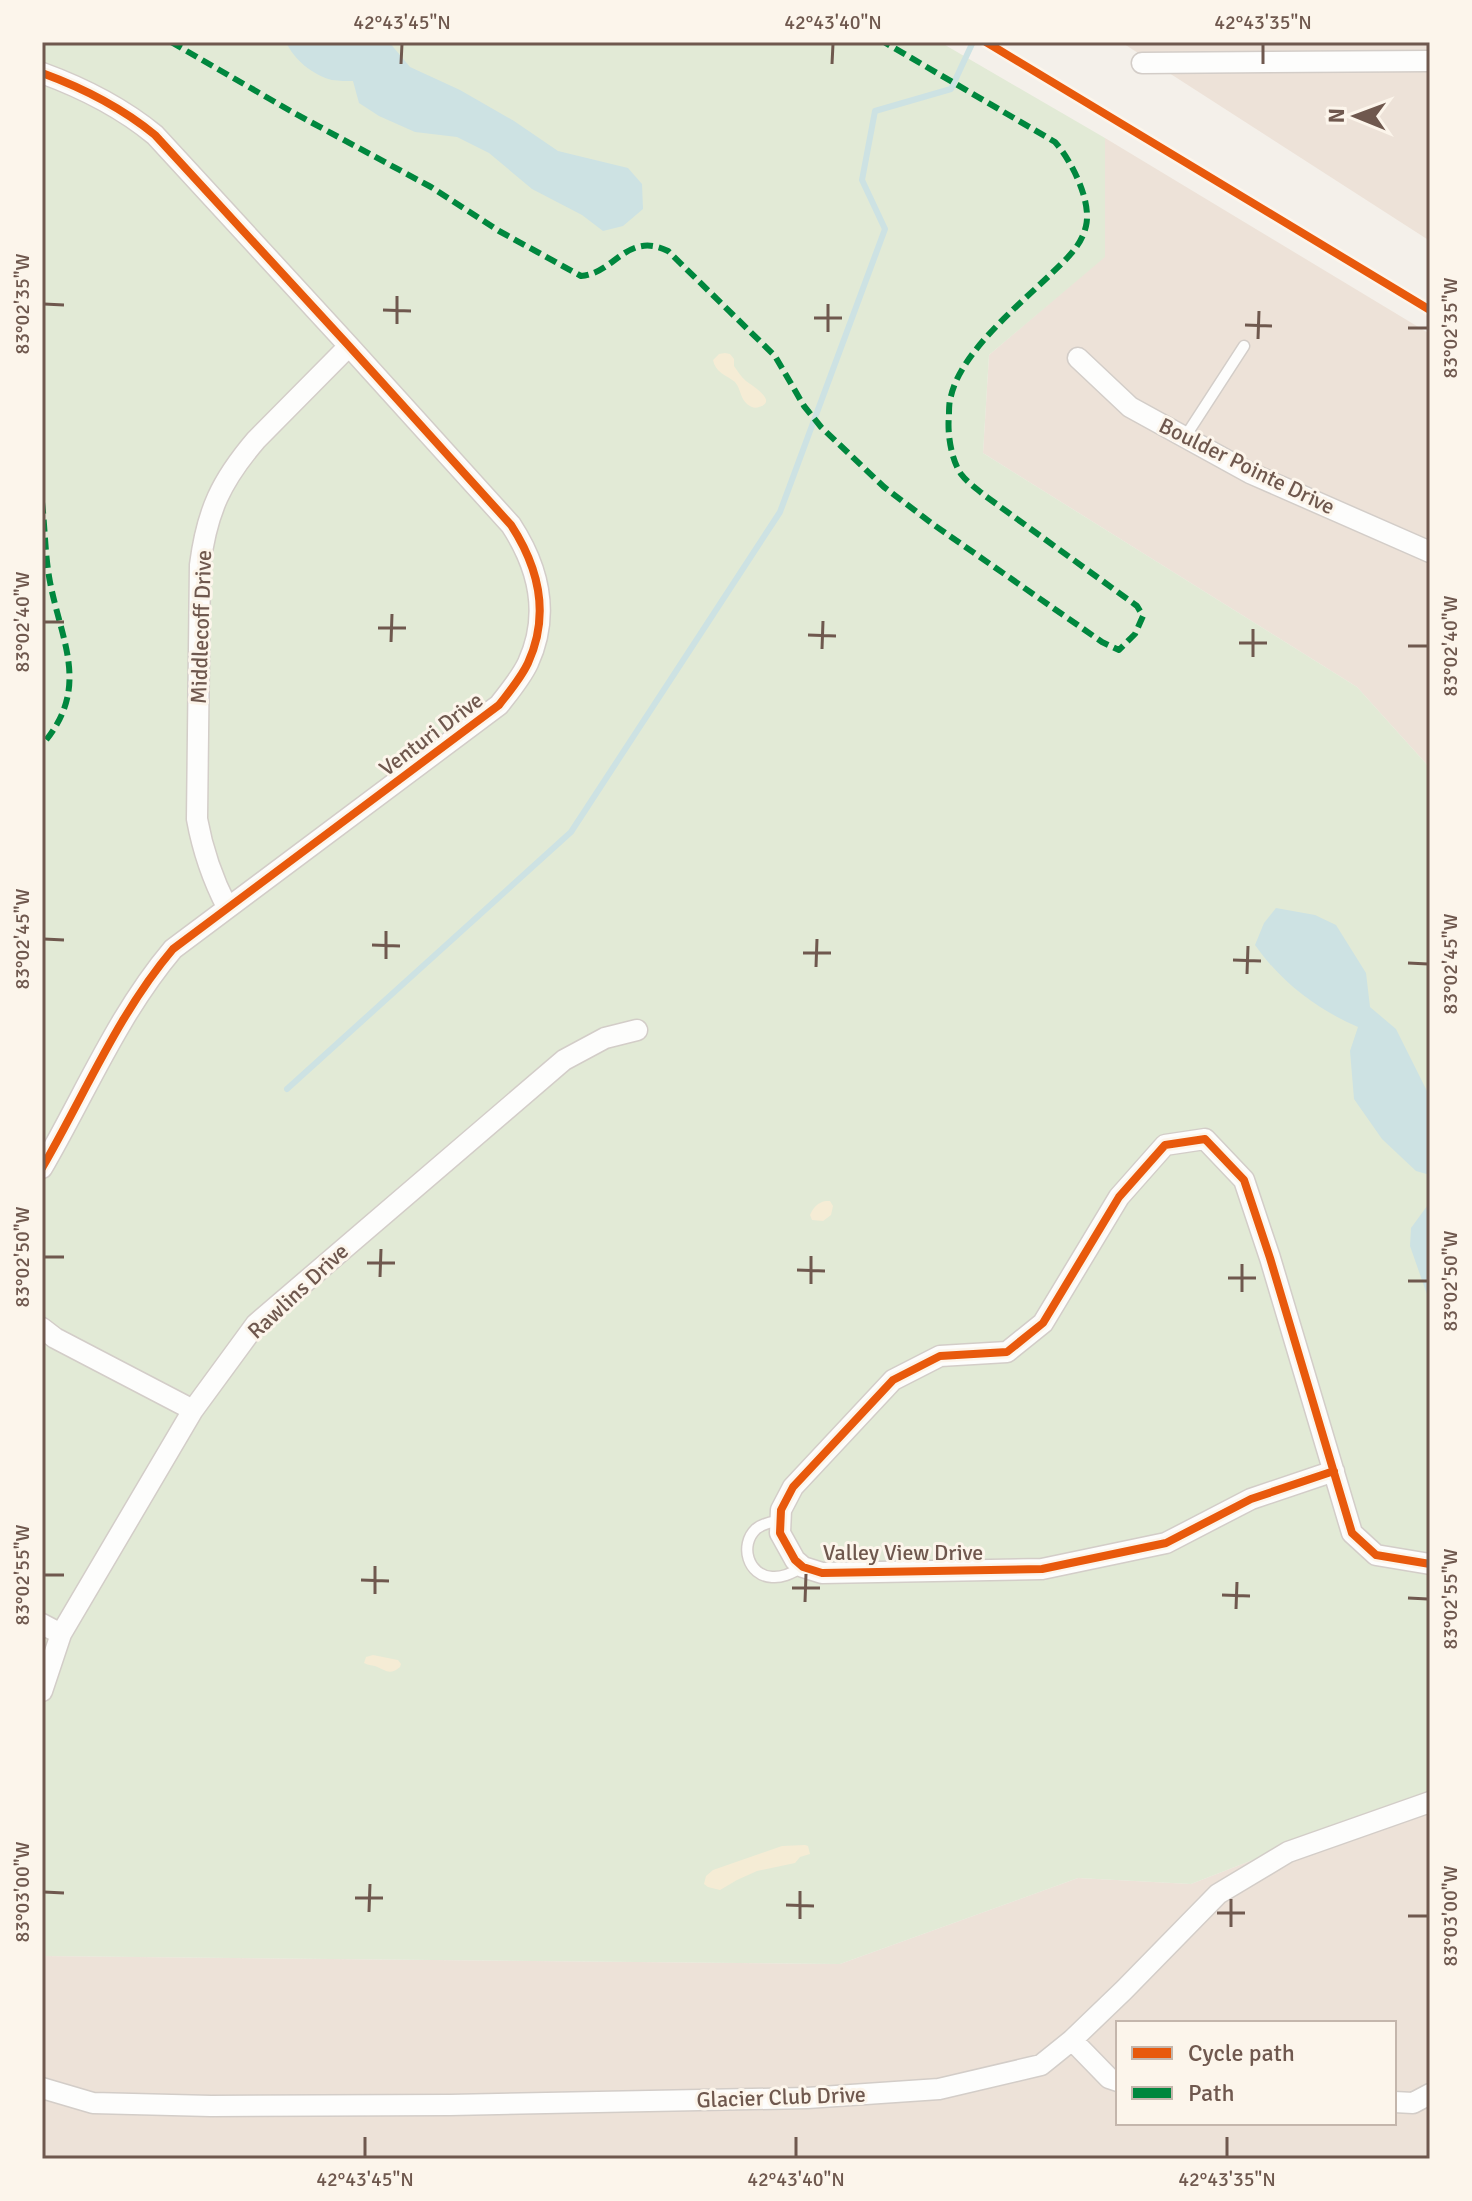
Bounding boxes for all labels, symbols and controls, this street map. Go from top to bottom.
text: 42°43'45"N [353,10,451,35]
text: 42°43'40"N [784,10,882,35]
text: 42°43'35"N [1214,10,1312,35]
north arrow [1316,76,1396,156]
text: N [1323,108,1350,124]
text: 83°02'35"W [10,253,35,355]
text: 83°02'35"W [1438,277,1463,379]
street label: Boulder Pointe Drive [1155,412,1339,520]
street label: Middlecoff Drive [185,550,217,704]
text: 83°02'40"W [10,571,35,673]
text: 83°02'40"W [1438,595,1463,697]
street label: Venturi Drive [374,686,488,782]
text: 83°02'45"W [10,888,35,990]
text: 83°02'45"W [1438,913,1463,1015]
text: 83°02'50"W [10,1206,35,1308]
text: 83°02'50"W [1438,1230,1463,1332]
street label: Rawlins Drive [242,1238,354,1344]
text: 83°02'55"W [10,1524,35,1626]
street label: Valley View Drive [823,1539,983,1566]
text: 83°02'55"W [1438,1548,1463,1650]
text: 83°03'00"W [10,1841,35,1943]
text: 83°03'00"W [1438,1865,1463,1967]
legend [1116,2021,1396,2125]
text: Cycle path [1188,2038,1295,2068]
text: Path [1188,2078,1234,2108]
street label: Glacier Club Drive [696,2081,866,2113]
text: 42°43'45"N [316,2167,414,2192]
text: 42°43'40"N [747,2167,845,2192]
text: 42°43'35"N [1178,2167,1276,2192]

